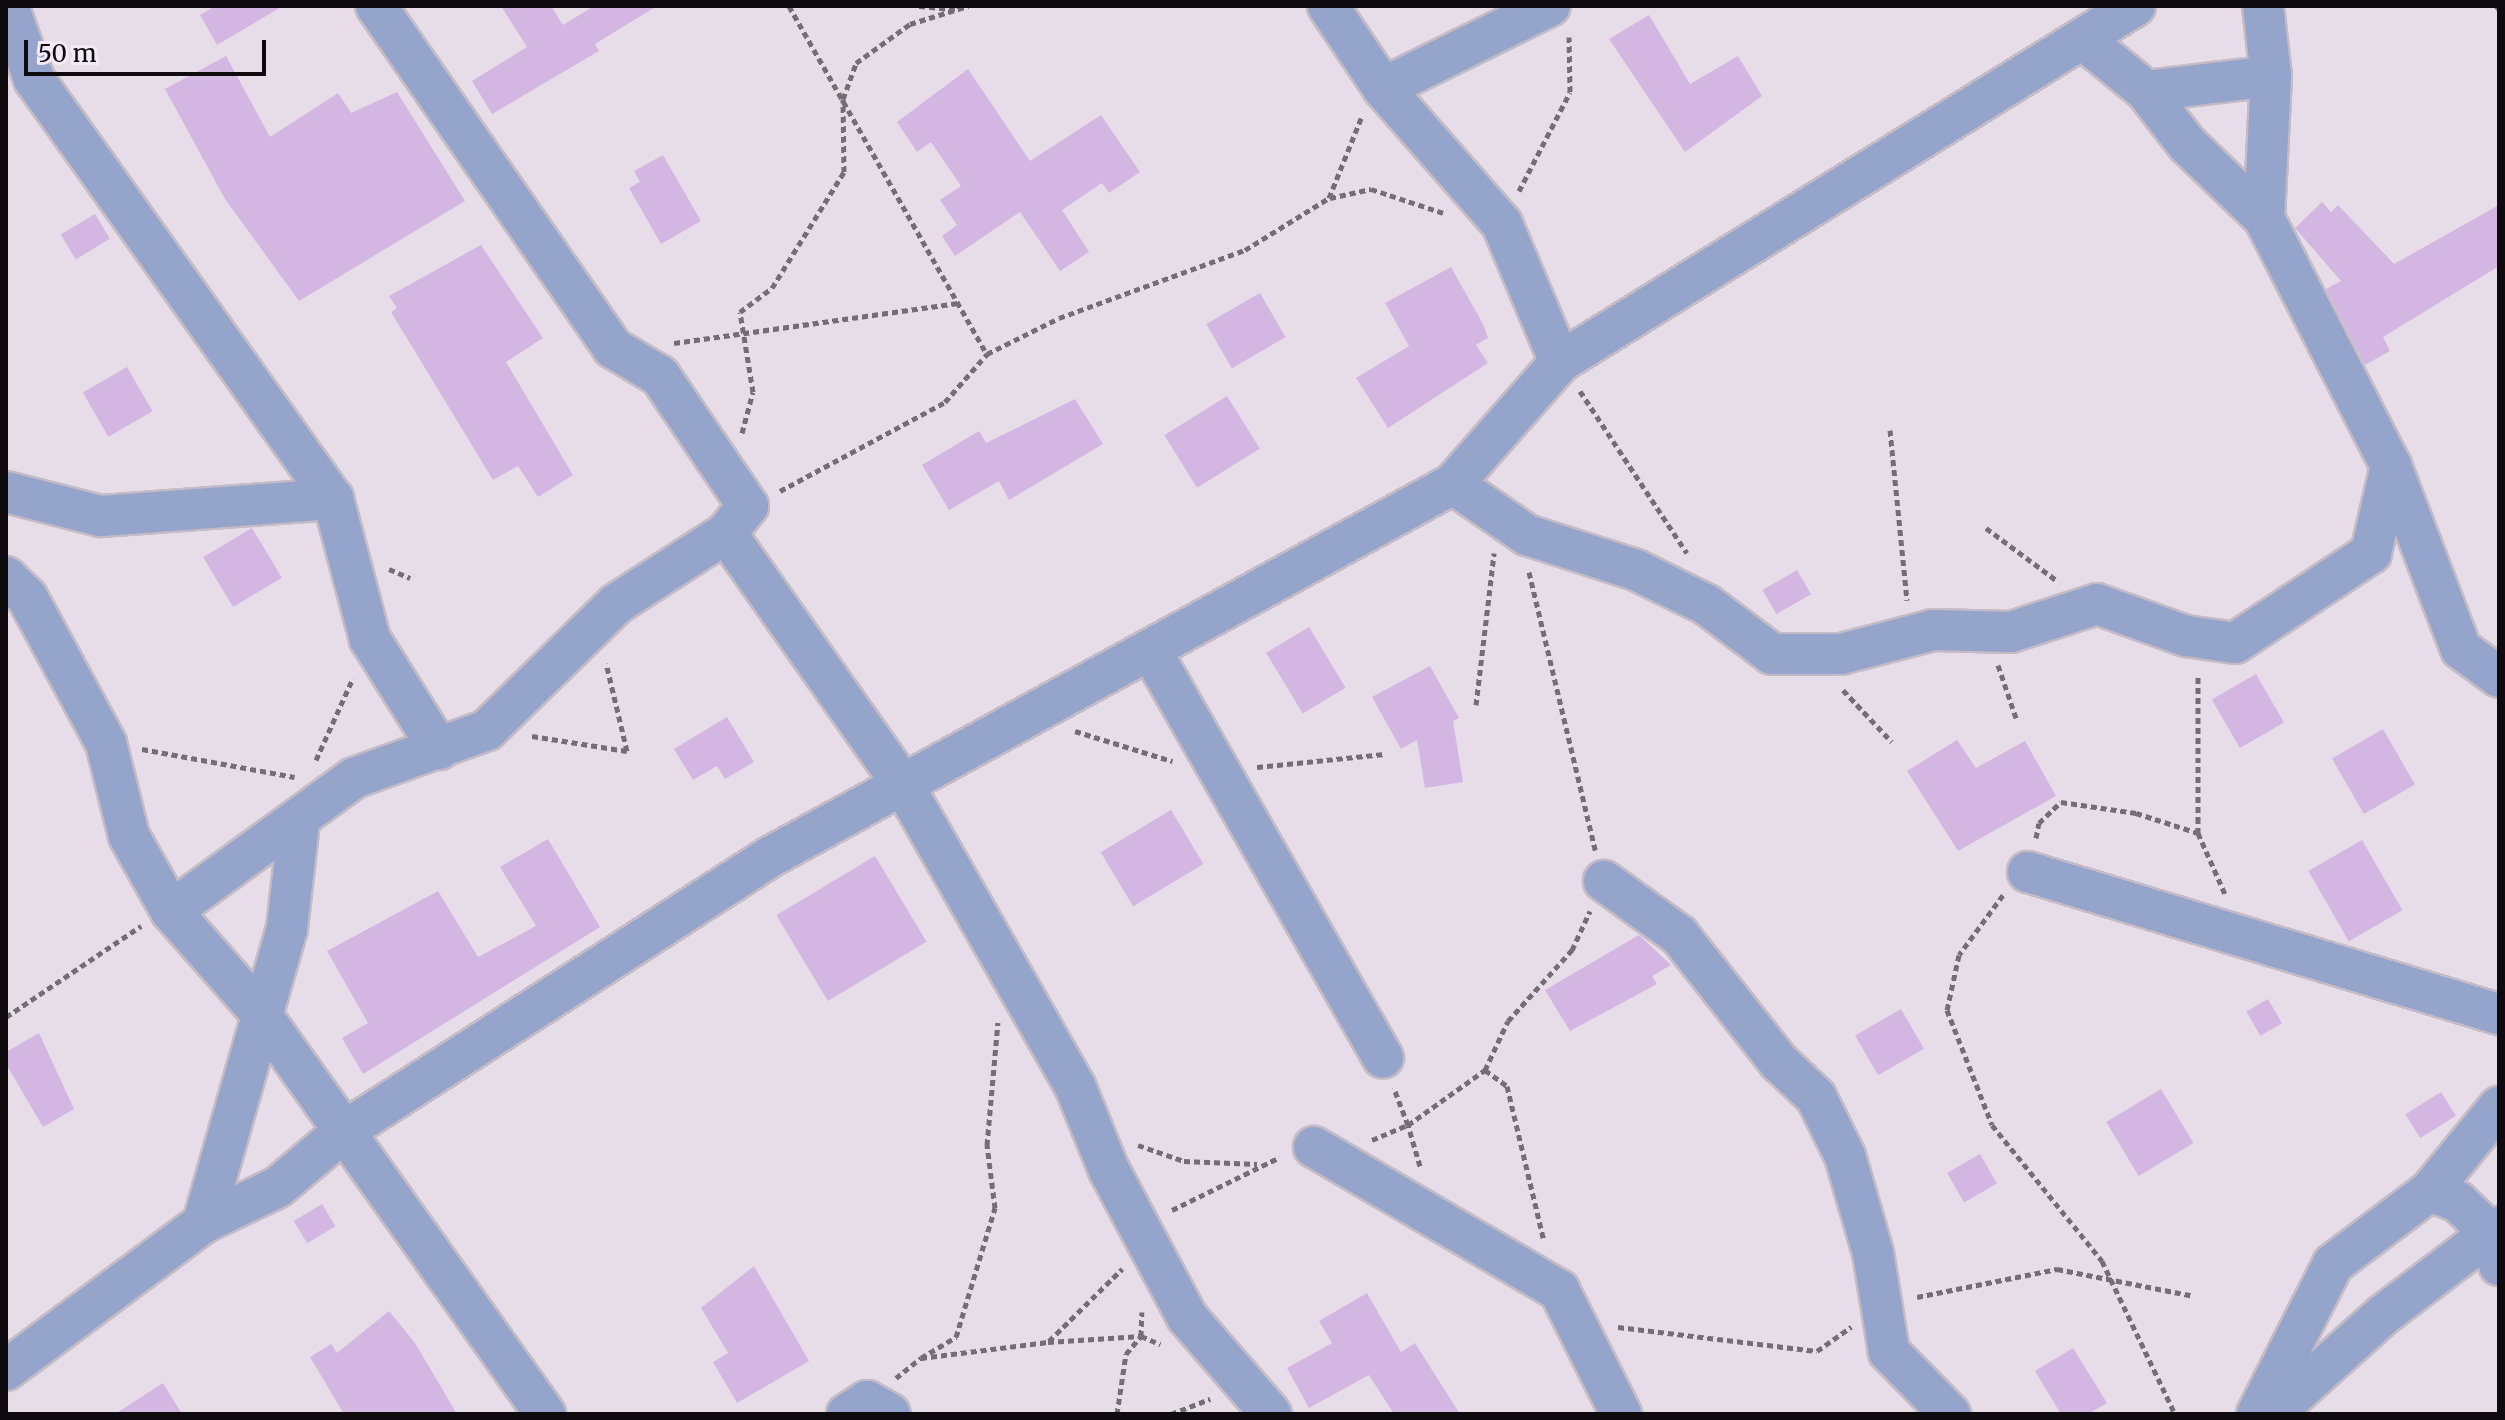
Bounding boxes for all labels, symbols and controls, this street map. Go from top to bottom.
scale bar [28,24,270,74]
text: 50 m [38,38,97,69]

